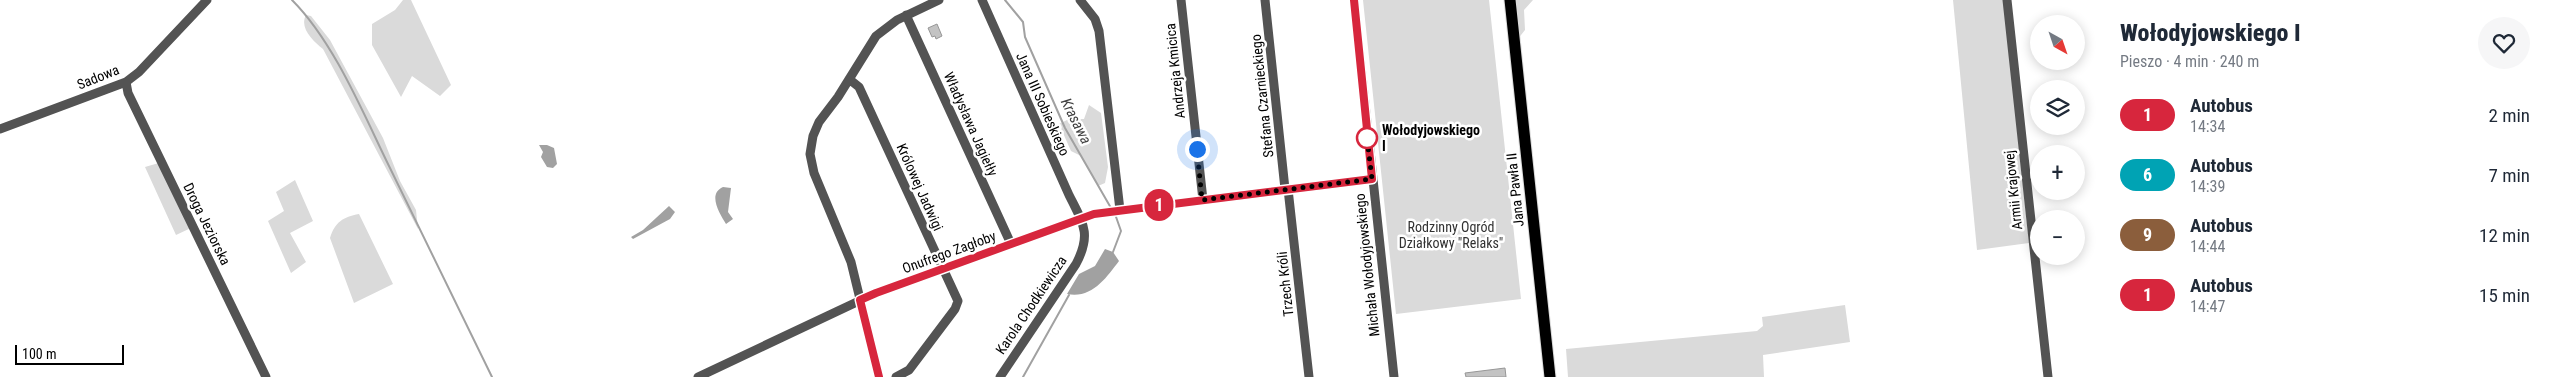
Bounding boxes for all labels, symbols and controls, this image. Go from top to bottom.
north arrow [2030,15,2085,70]
map controls [2030,15,2085,265]
button: heart [2478,17,2530,69]
text: Wołodyjowskiego I [2120,19,2301,47]
street label: Andrzeja Kmicica [1162,23,1188,119]
street label: Stefana Czarnieckiego [1248,34,1276,158]
street label: Jana III Sobieskiego [1013,50,1073,158]
text: Pieszo · 4 min · 240 m [2120,52,2259,71]
street label: Sadowa [75,61,121,93]
street label: Władysława Jagiełły [941,69,1001,179]
button: layers [2030,80,2085,135]
text: Autobus [2190,94,2253,117]
water label: Krasawa [1057,95,1095,147]
text: 1 [2143,104,2152,125]
text: 2 min [2488,104,2530,127]
text: 14:34 [2190,117,2225,136]
place label: Wołodyjowskiego I [1382,122,1480,154]
marker: Wołodyjowskiego I [1356,127,1378,149]
your location [1185,137,1210,162]
street label: Królowej Jadwigi [894,141,946,233]
button: + [2030,145,2085,200]
street label: Armii Krajowej [2001,149,2025,231]
street label: Jana Pawła II [1503,152,1527,228]
text: Autobus [2190,154,2253,177]
text: 6 [2143,164,2152,185]
text: 7 min [2488,164,2530,187]
text: 14:39 [2190,177,2225,196]
street label: Droga Jeziorska [180,180,234,268]
line badge: 1 [1143,189,1175,221]
street label: Michała Wołodyjowskiego [1352,193,1382,337]
text: 1 [1154,194,1164,215]
button: − [2030,210,2085,265]
text: Autobus [2190,214,2253,237]
park label: Rodzinny Ogród Działkowy "Relaks" [1399,219,1503,251]
text: 9 [2143,224,2152,245]
text: 12 min [2479,224,2530,247]
street label: Onufrego Zagłoby [900,228,998,276]
text: 14:44 [2190,237,2225,256]
street label: Trzech Króli [1274,251,1296,317]
street label: Karola Chodkiewicza [992,253,1070,357]
text: Autobus [2190,274,2253,297]
text: 1 [2143,284,2152,305]
text: 15 min [2479,284,2530,307]
text: 14:47 [2190,297,2225,316]
scale bar [15,342,124,365]
text: 100 m [22,346,57,362]

